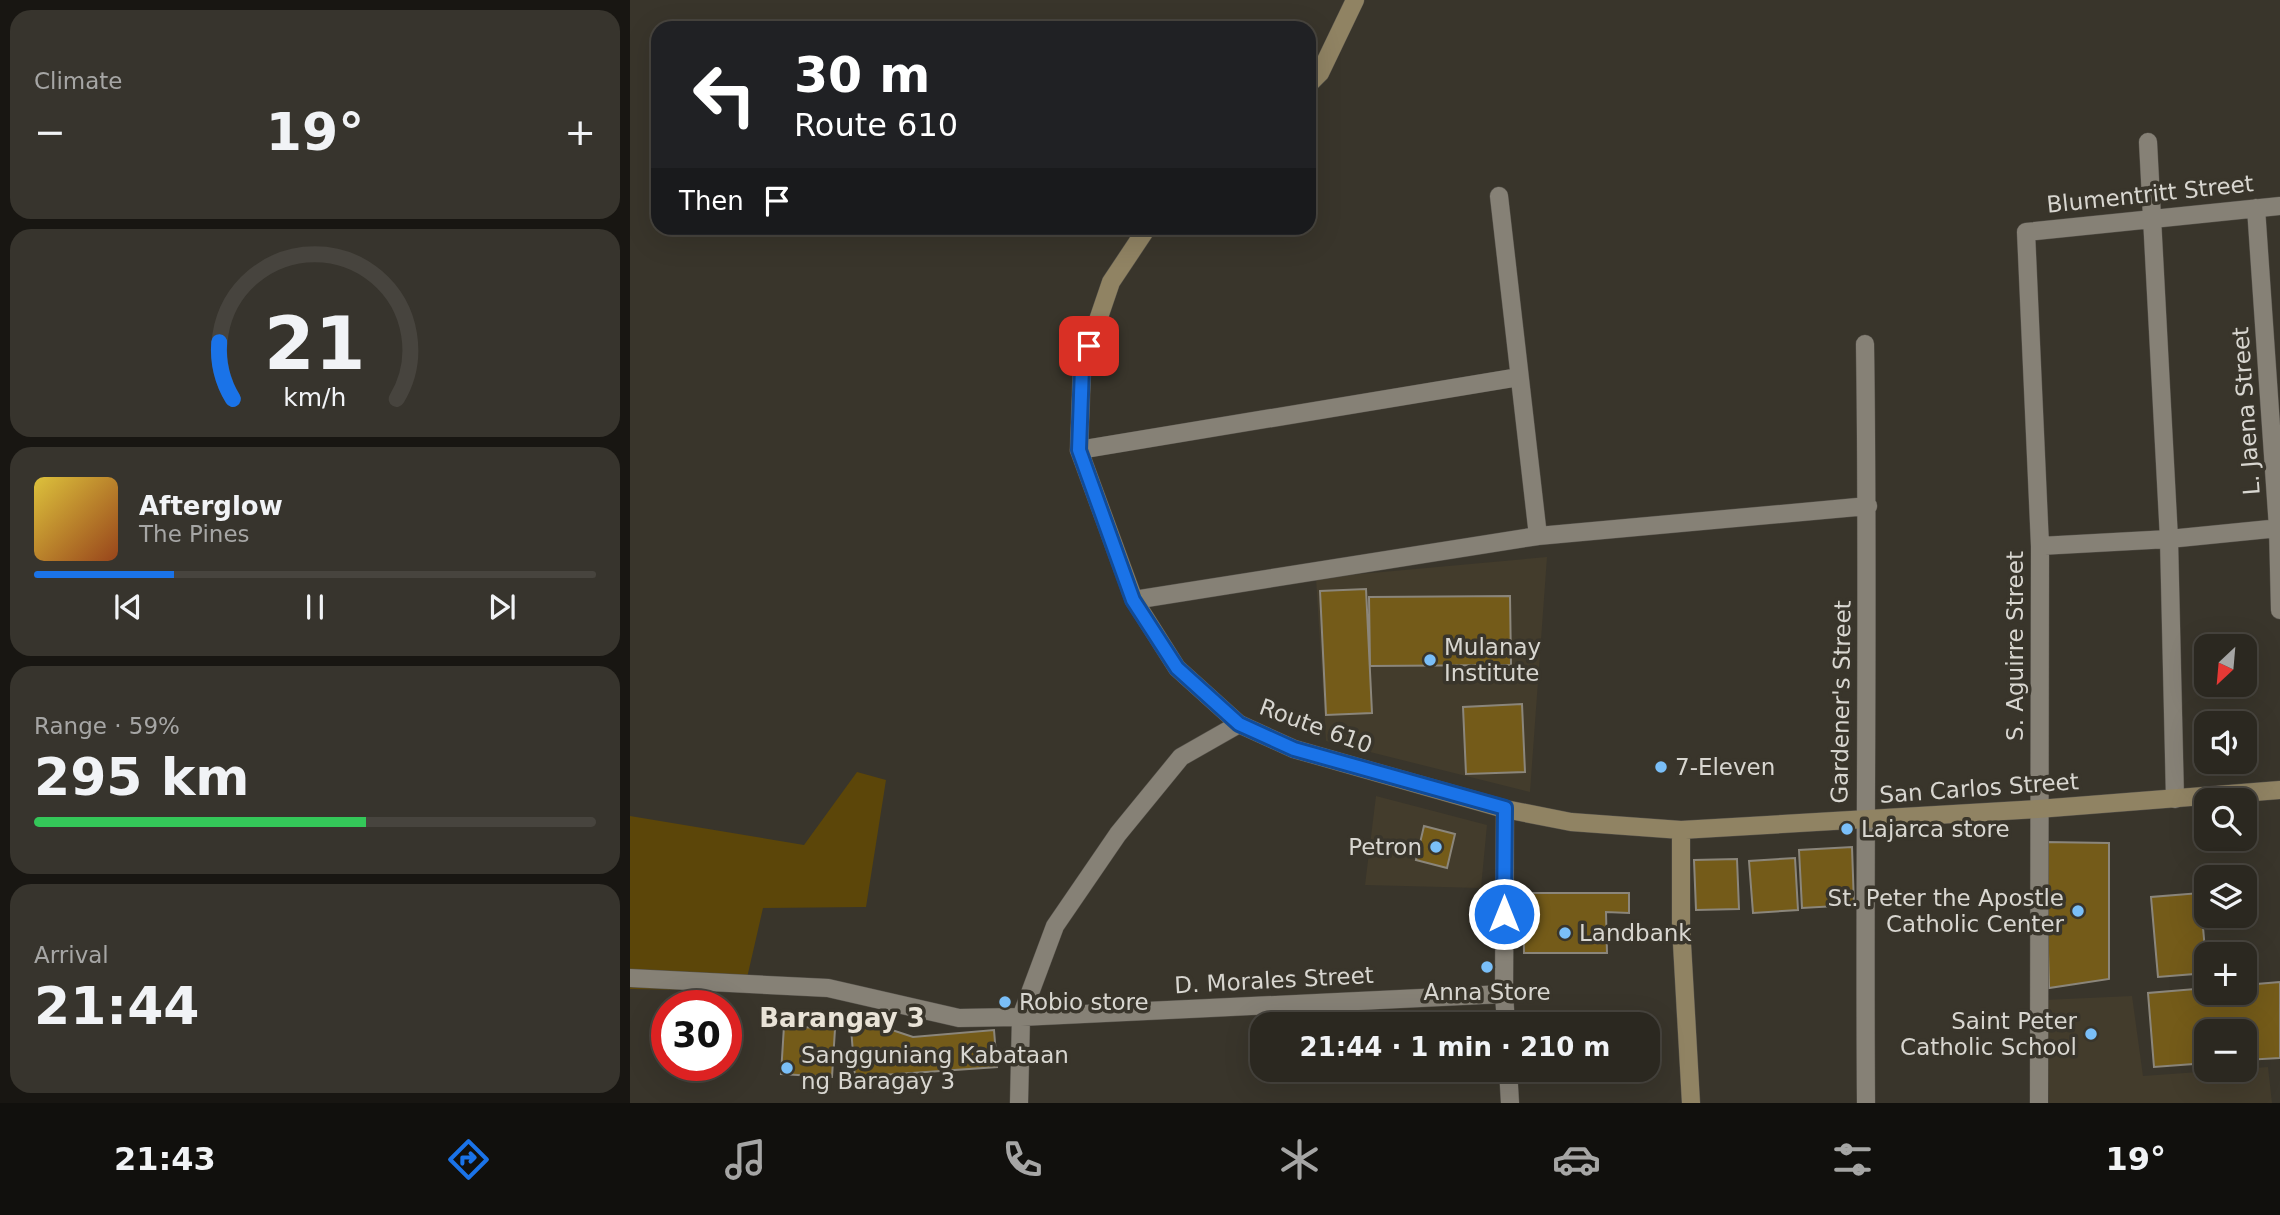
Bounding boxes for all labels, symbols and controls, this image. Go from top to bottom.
text: 30 m [794,47,930,104]
icon: left [679,49,770,140]
text: Climate [34,68,123,94]
text: 19° [266,102,364,162]
text: Route 610 [794,106,958,144]
text: − [34,110,66,154]
text: + [564,110,596,154]
street label: Blumentritt Street [2045,170,2255,218]
icon: arrive [758,182,796,220]
text: Then [679,186,744,216]
text: 21 [264,301,366,386]
pin [1059,316,1119,376]
street label: L. Jaena Street [2227,326,2265,496]
icon: arrive [1070,327,1108,365]
text: km/h [283,383,347,412]
text: Afterglow [139,491,283,521]
text: The Pines [139,521,250,547]
street label: S. Aguirre Street [2002,551,2028,741]
icon: previous [109,588,147,626]
icon: pause [296,588,334,626]
icon: next [483,588,521,626]
street label: Gardener's Street [1826,600,1856,804]
place label: Mulanay Institute [1444,634,1541,686]
north arrow [2194,634,2258,696]
map controls [2194,634,2257,1082]
marker: Mulanay Institute [1422,652,1438,668]
street label: Route 610 [1256,694,1376,758]
button: sound [2194,711,2257,774]
text: Range · 59% [34,713,180,739]
text: 295 km [34,747,249,807]
place label: 7-Eleven [1675,754,1775,780]
marker: 7-Eleven [1653,759,1669,775]
street label: San Carlos Street [1878,768,2080,808]
button: search [2194,788,2257,851]
place label: Lajarca store [1861,816,2010,842]
marker: Lajarca store [1839,821,1855,837]
place label: Petron [1348,834,1422,860]
marker: Petron [1428,839,1444,855]
button: layers [2194,865,2257,928]
position arrow [1467,877,1541,951]
place label: St. Peter the Apostle Catholic Center [1828,885,2065,937]
marker: St. Peter the Apostle Catholic Center [2070,903,2086,919]
place label: Landbank [1579,920,1692,946]
marker: Landbank [1557,925,1573,941]
text: Arrival [34,942,109,968]
button: + [2194,942,2257,1005]
marker: Anna Store [1479,959,1495,975]
street label: D. Morales Street [1174,962,1374,998]
text: 21:44 [34,976,200,1036]
place label: Anna Store [1423,979,1551,1005]
place label: Robio store [1019,989,1149,1015]
speed limit sign: 30 [651,990,742,1081]
marker: Robio store [997,994,1013,1010]
district label: Barangay 3 [759,1003,925,1033]
place label: Saint Peter Catholic School [1900,1008,2078,1060]
button: − [2194,1019,2257,1082]
marker: Saint Peter Catholic School [2083,1026,2099,1042]
text: 21:44 · 1 min · 210 m [1300,1032,1610,1062]
place label: Sangguniang Kabataan ng Baragay 3 [801,1042,1069,1094]
marker: Sangguniang Kabataan ng Baragay 3 [779,1060,795,1076]
icon: directions [444,1135,493,1184]
icon: music [721,1135,770,1184]
icon: phone [998,1135,1047,1184]
icon: climate [1275,1135,1324,1184]
icon: car [1552,1135,1601,1184]
icon: filters [1828,1135,1877,1184]
text: 21:43 [114,1140,216,1178]
text: 19° [2105,1140,2166,1178]

